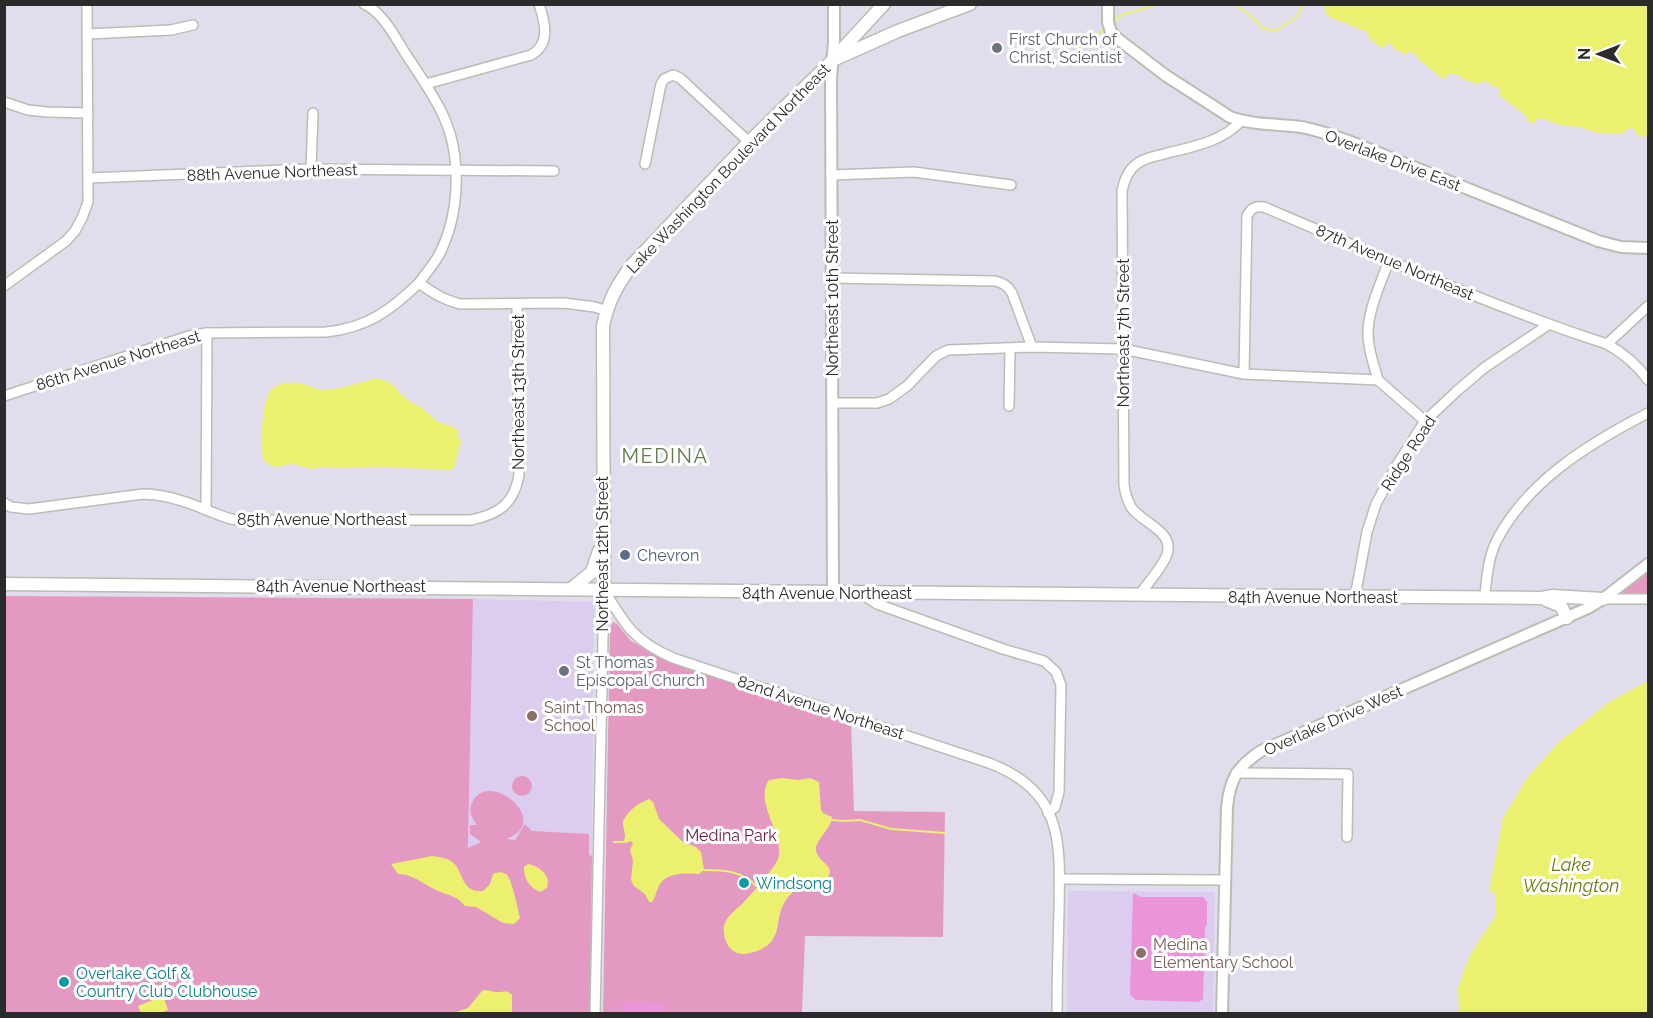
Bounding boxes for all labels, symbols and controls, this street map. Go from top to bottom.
north arrow [1569,24,1629,84]
place label: First Church of Christ, Scientist [1009,30,1122,67]
marker: First Church of Christ, Scientist [990,41,1004,55]
text: N [1575,48,1594,60]
street label: Lake Washington Boulevard Northeast [623,59,834,277]
street label: Overlake Drive East [1322,126,1464,195]
street label: 88th Avenue Northeast [186,160,358,185]
street label: Northeast 10th Street [823,219,842,377]
street label: 87th Avenue Northeast [1313,221,1477,305]
street label: Northeast 7th Street [1114,258,1133,408]
street label: Northeast 13th Street [509,313,528,470]
street label: 86th Avenue Northeast [34,326,203,395]
street label: Ridge Road [1377,412,1440,494]
district label: MEDINA [622,444,708,468]
street label: Northeast 12th Street [593,476,612,632]
street label: 85th Avenue Northeast [237,510,408,529]
place label: Chevron [637,546,699,565]
marker: Chevron [618,548,632,562]
street label: 84th Avenue Northeast [256,577,427,596]
street label: 84th Avenue Northeast [742,584,913,603]
street label: 84th Avenue Northeast [1228,588,1399,607]
place label: St Thomas Episcopal Church [576,653,705,690]
marker: St Thomas Episcopal Church [557,664,571,678]
street label: 82nd Avenue Northeast [735,672,907,744]
street label: Overlake Drive West [1261,681,1406,760]
place label: Saint Thomas School [544,698,644,735]
marker: Saint Thomas School [525,709,539,723]
park label: Medina Park [685,826,777,845]
water label: Lake Washington [1523,854,1619,896]
place label: Windsong [756,874,832,893]
marker: Windsong [737,876,751,890]
place label: Medina Elementary School [1153,935,1294,972]
marker: Medina Elementary School [1134,946,1148,960]
place label: Overlake Golf & Country Club Clubhouse [76,964,258,1001]
marker: Overlake Golf & Country Club Clubhouse [57,975,71,989]

